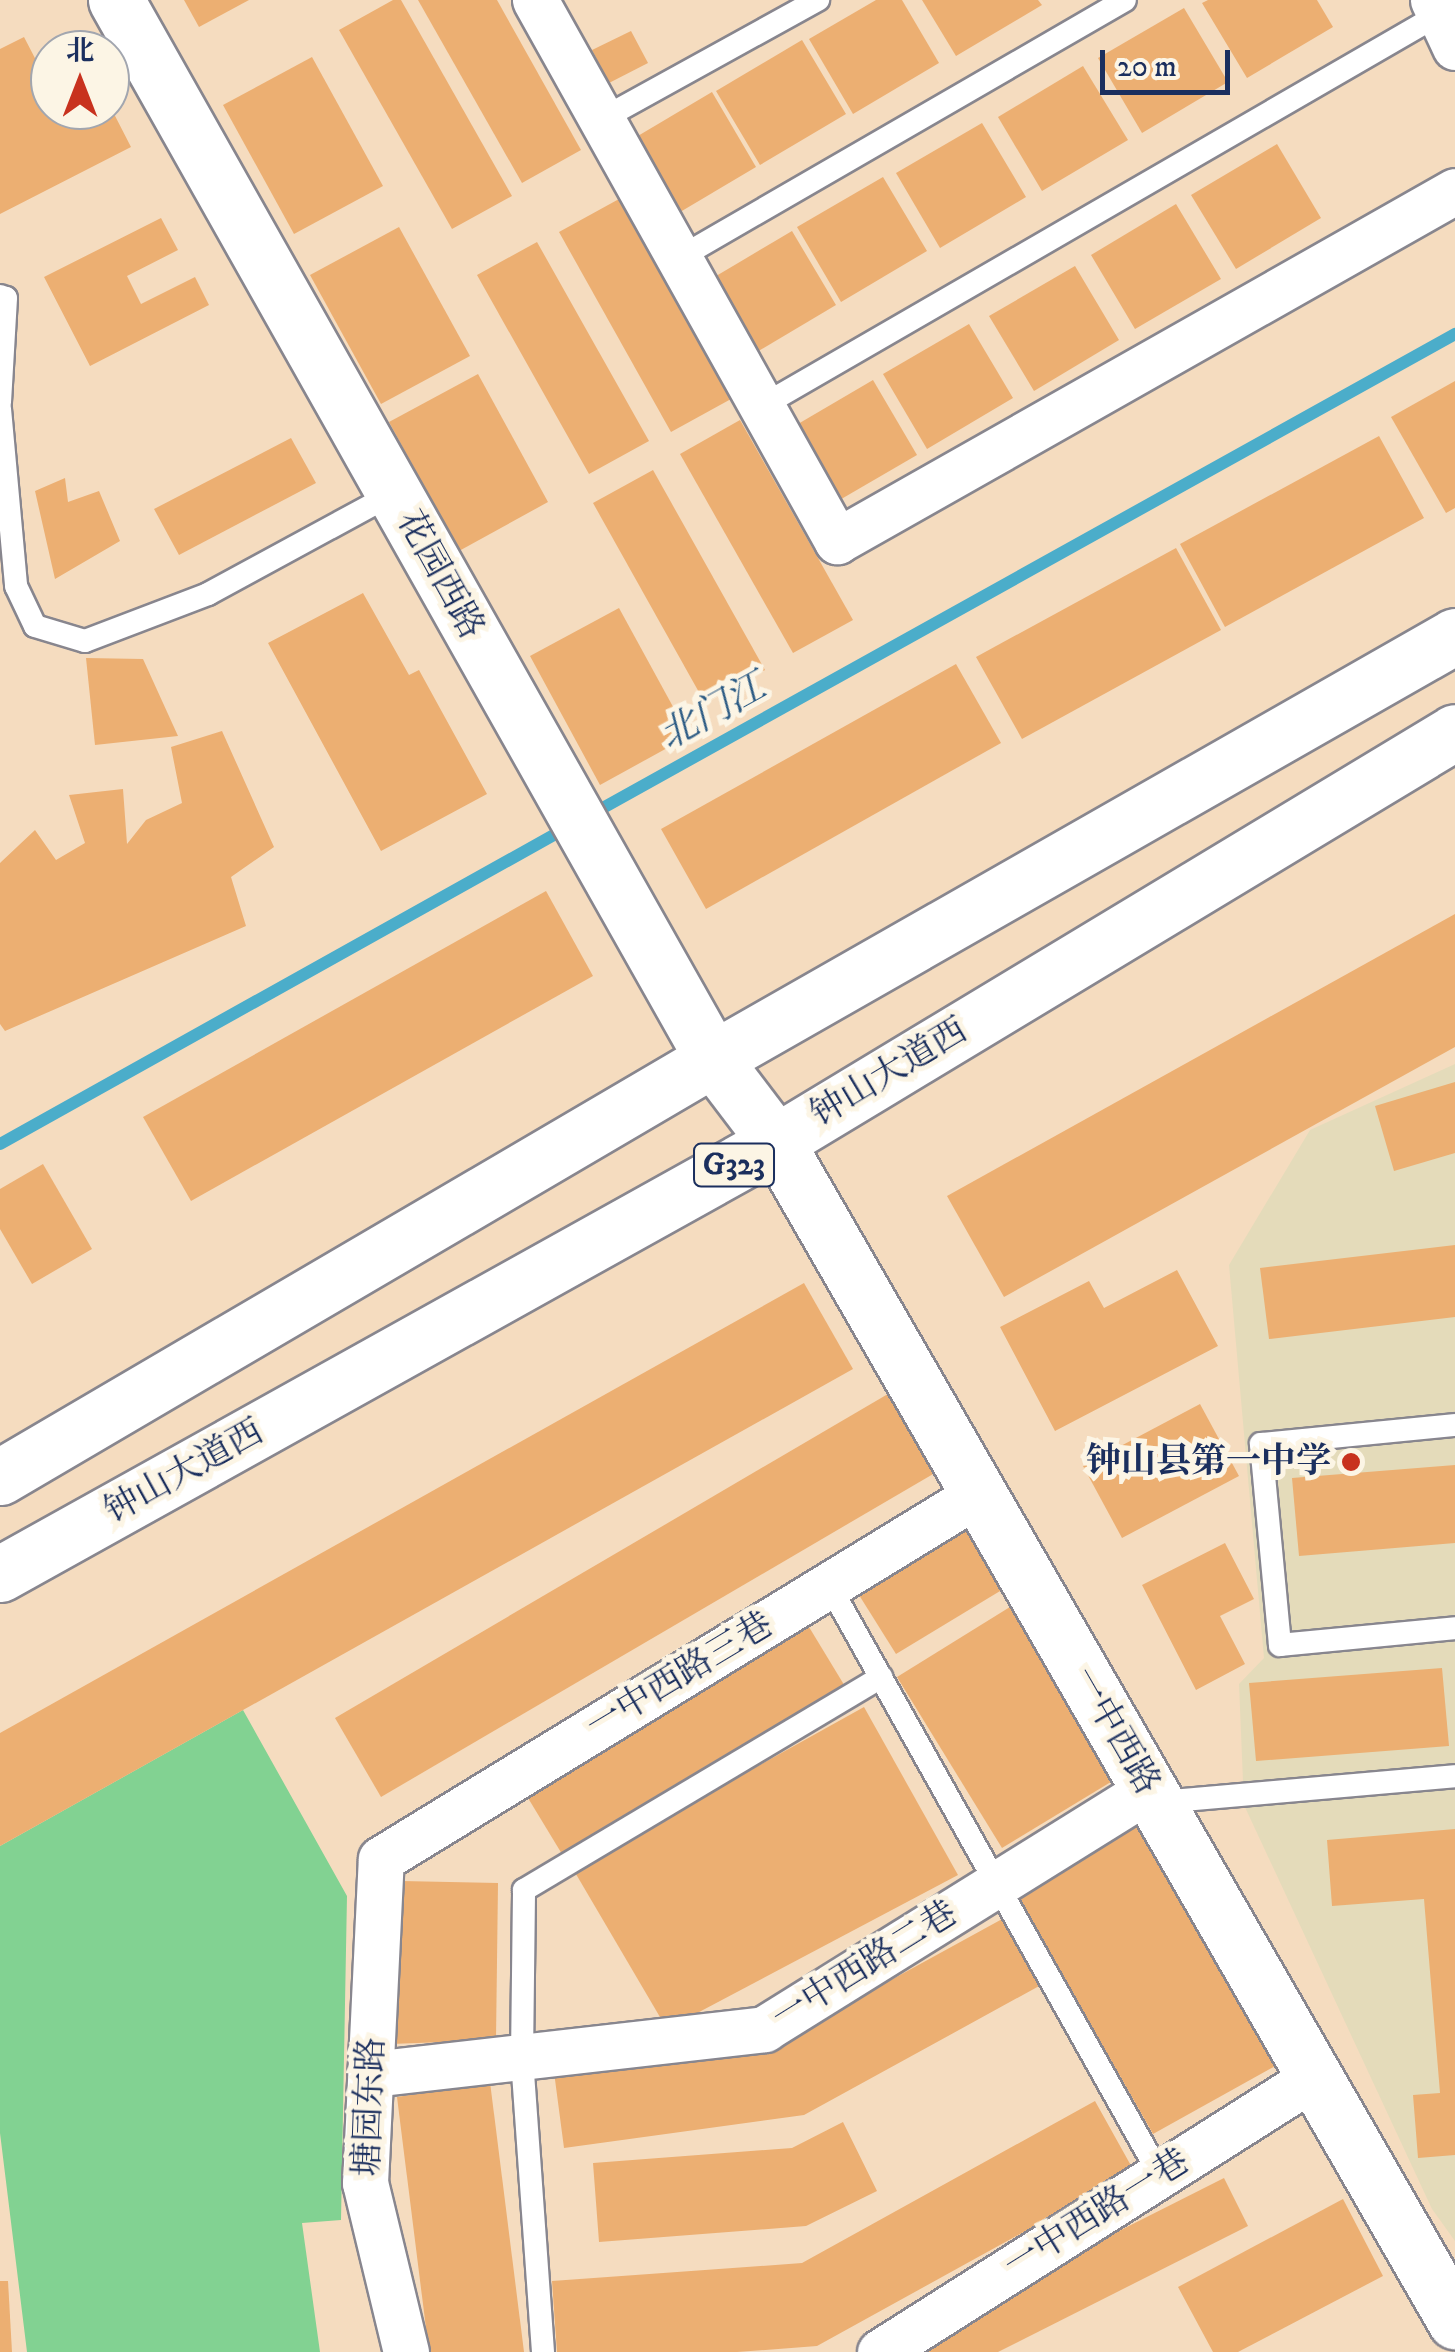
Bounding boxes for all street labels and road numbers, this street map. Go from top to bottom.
street label: 花园西路 [388,504,492,646]
street label: 钟山大道西 [803,1010,975,1136]
road number: G323 [692,1138,776,1192]
street label: 钟山大道西 [97,1411,271,1533]
street label: 一中西路三巷 [579,1604,781,1748]
street label: 一中西路 [1062,1660,1168,1802]
street label: 一中西路二巷 [765,1893,965,2039]
street label: 塘园东路 [347,2036,393,2178]
street label: 一中西路一巷 [997,2141,1197,2287]

